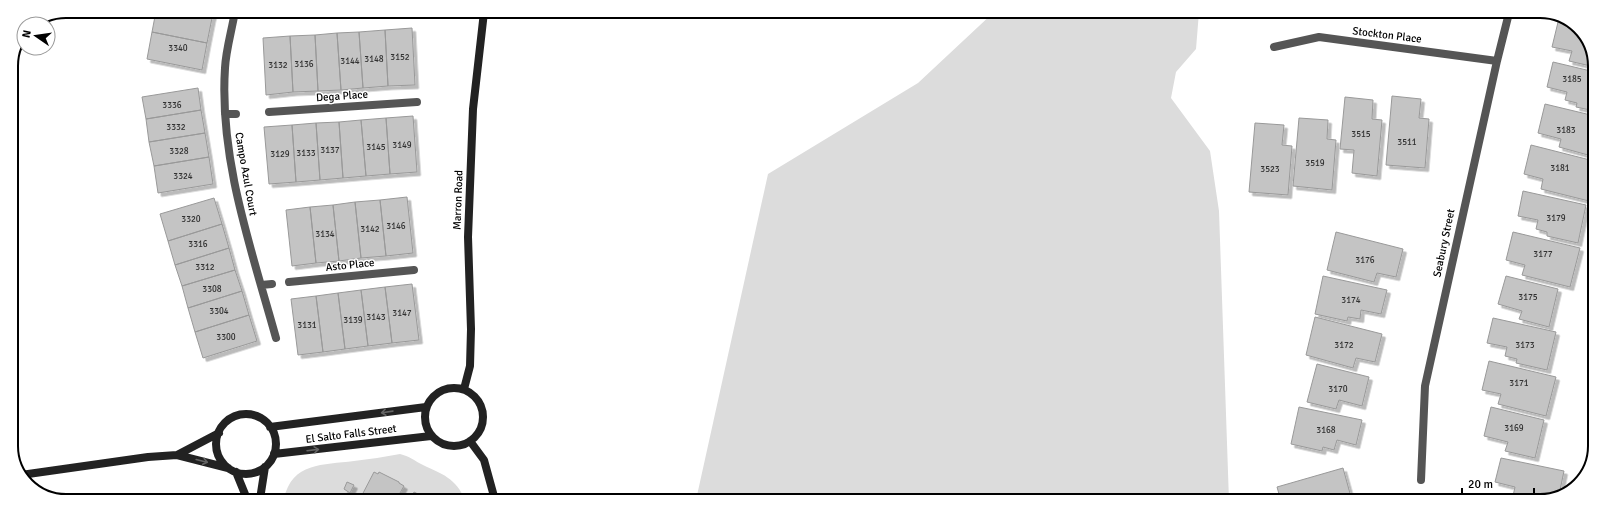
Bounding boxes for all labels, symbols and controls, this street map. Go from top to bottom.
north arrow [16,16,56,56]
street label: Stockton Place [1352,24,1422,46]
text: N [20,29,34,39]
house number: 3340 [168,43,188,54]
house number: 3152 [390,52,410,63]
house number: 3148 [364,54,384,65]
house number: 3144 [340,56,360,67]
house number: 3136 [294,59,314,70]
house number: 3132 [268,60,288,71]
house number: 3185 [1562,74,1582,85]
street label: Dega Place [316,88,368,104]
house number: 3336 [162,100,182,111]
house number: 3332 [166,122,186,133]
house number: 3183 [1556,125,1576,136]
house number: 3515 [1351,129,1371,140]
street label: Campo Azul Court [232,131,260,217]
house number: 3511 [1397,137,1417,148]
house number: 3149 [392,140,412,151]
house number: 3145 [366,142,386,153]
house number: 3137 [320,145,340,156]
house number: 3328 [169,146,189,157]
house number: 3133 [296,148,316,159]
house number: 3129 [270,149,290,160]
house number: 3519 [1305,158,1325,169]
house number: 3181 [1550,163,1570,174]
house number: 3523 [1260,164,1280,175]
street label: Marron Road [450,170,466,230]
house number: 3324 [173,171,193,182]
street label: Seabury Street [1430,207,1458,278]
house number: 3179 [1546,213,1566,224]
house number: 3320 [181,214,201,225]
house number: 3146 [386,221,406,232]
house number: 3142 [360,224,380,235]
house number: 3134 [315,229,335,240]
house number: 3316 [188,239,208,250]
house number: 3177 [1533,249,1553,260]
house number: 3176 [1355,255,1375,266]
street label: Asto Place [325,256,375,274]
house number: 3312 [195,262,215,273]
house number: 3308 [202,284,222,295]
house number: 3175 [1518,292,1538,303]
house number: 3174 [1341,295,1361,306]
house number: 3304 [209,306,229,317]
house number: 3147 [392,308,412,319]
house number: 3143 [366,312,386,323]
house number: 3139 [343,315,363,326]
house number: 3131 [297,320,317,331]
house number: 3300 [216,332,236,343]
house number: 3172 [1334,340,1354,351]
house number: 3173 [1515,340,1535,351]
house number: 3171 [1509,378,1529,389]
house number: 3170 [1328,384,1348,395]
one-way arrow [381,408,394,416]
street label: El Salto Falls Street [305,422,397,446]
house number: 3169 [1504,423,1524,434]
house number: 3168 [1316,425,1336,436]
one-way arrow [306,446,319,453]
one-way arrow [196,458,209,466]
scale bar [1462,470,1534,496]
text: 20 m [1468,477,1493,492]

